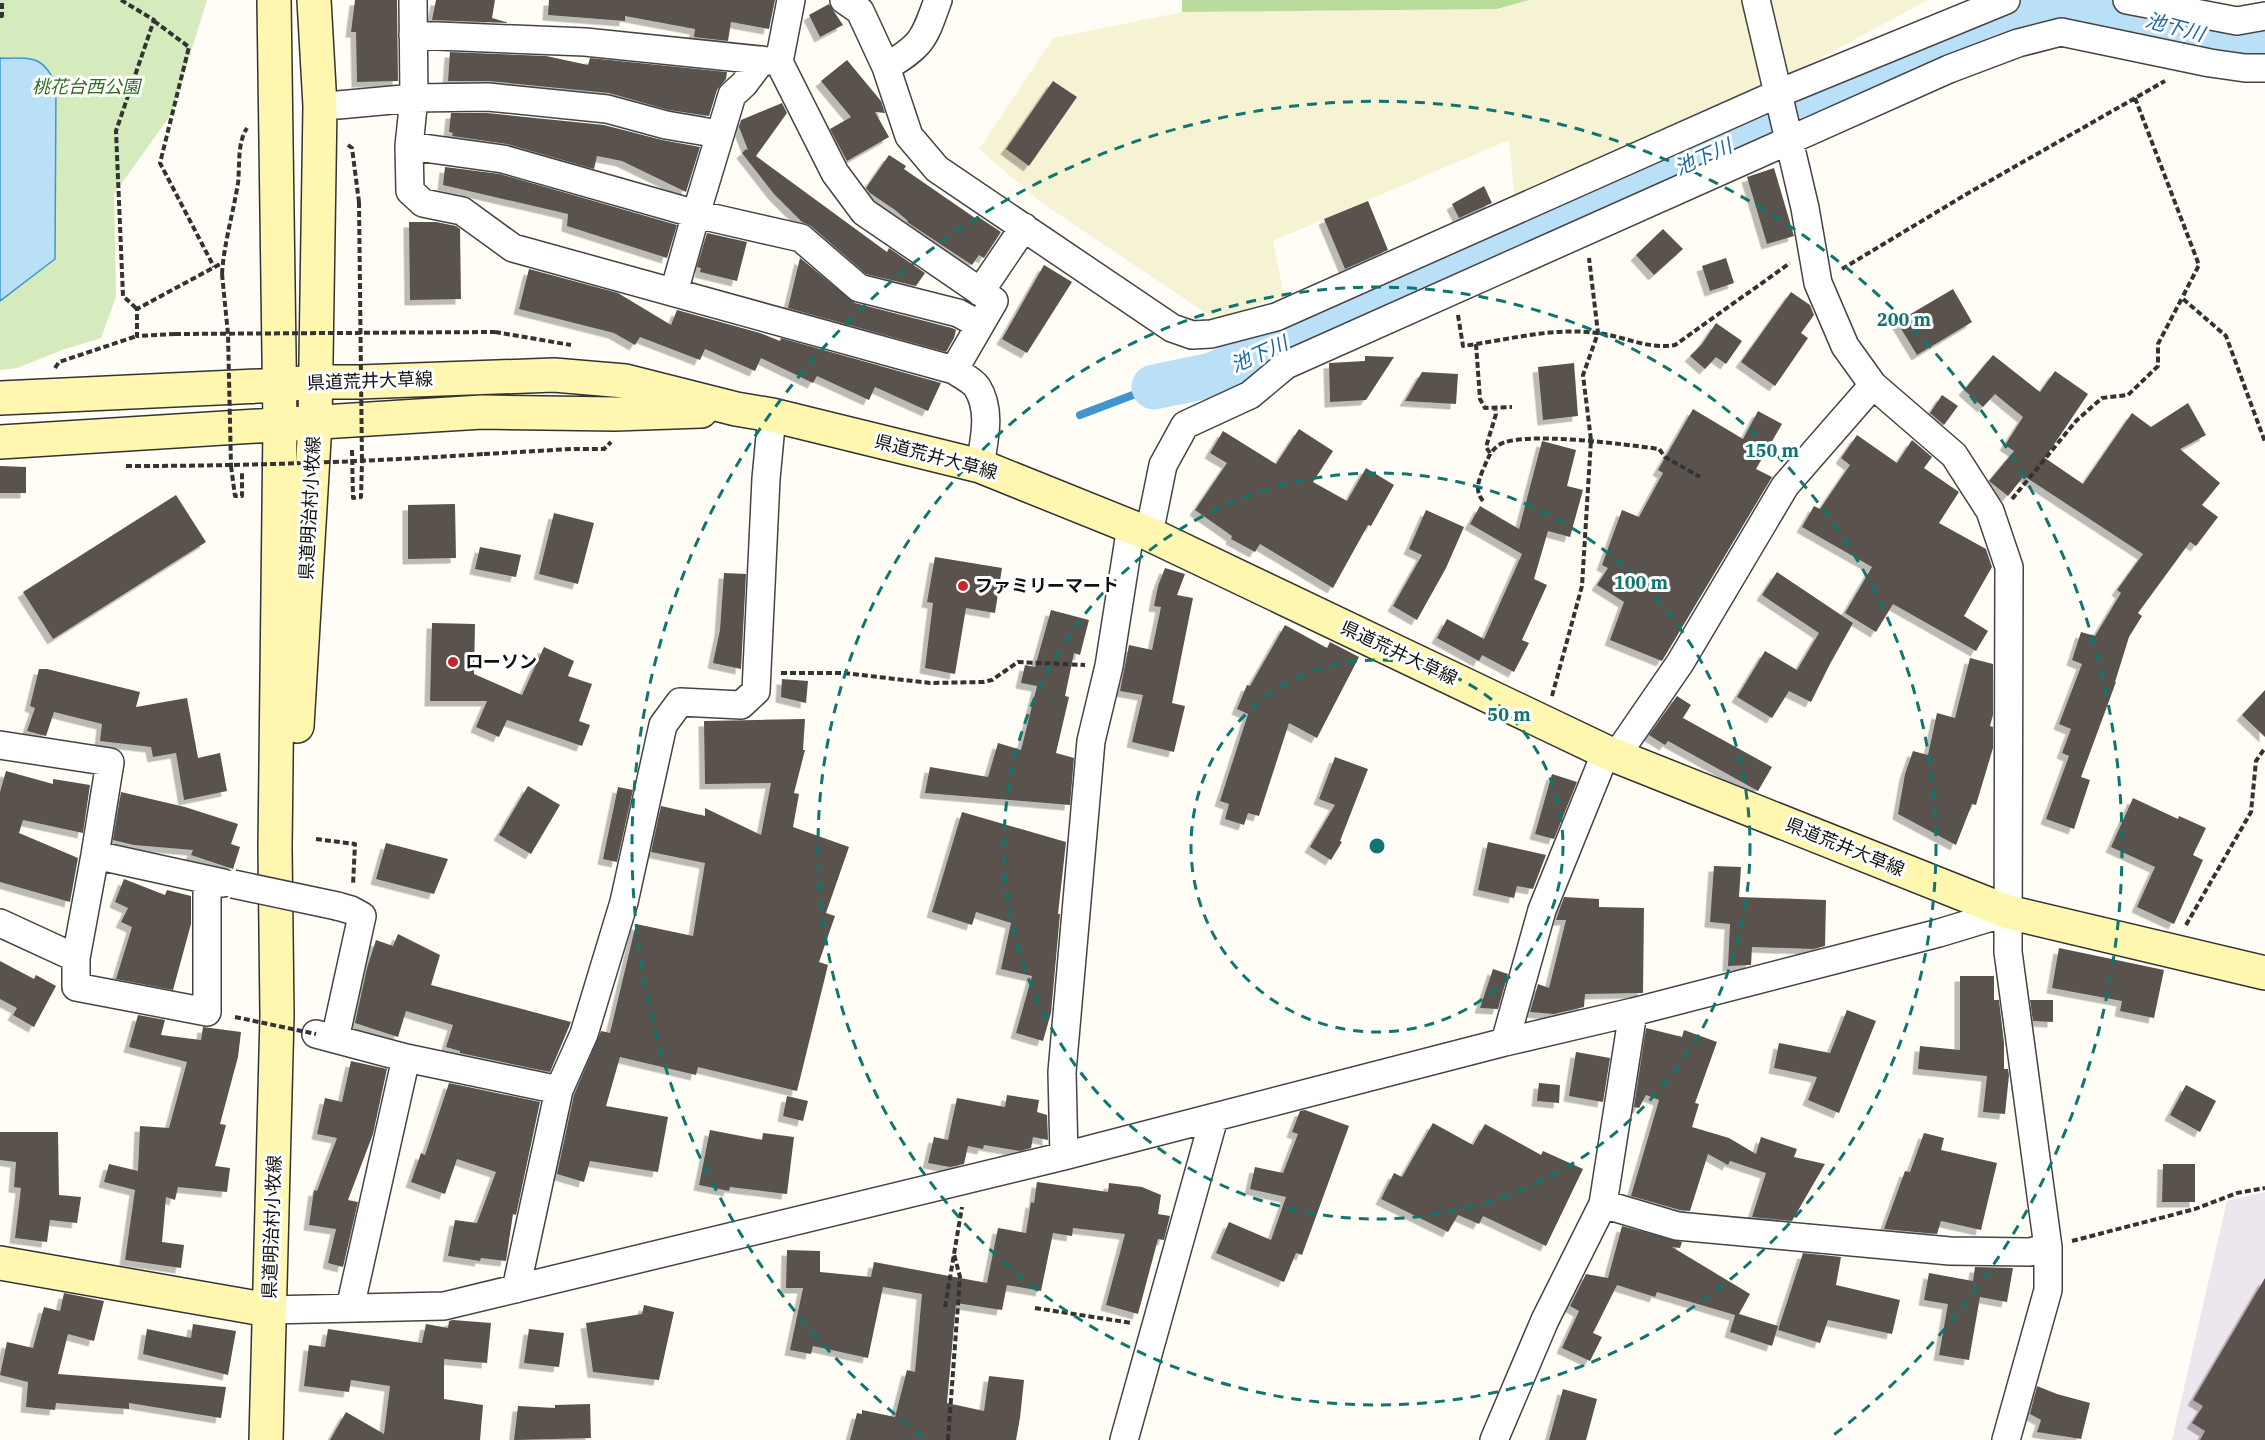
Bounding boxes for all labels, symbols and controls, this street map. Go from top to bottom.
water label: 池下川 [2143,6,2210,48]
park label: 桃花台西公園 [32,75,143,98]
water label: 池下川 [1670,131,1738,181]
text: 200 m [1877,308,1932,331]
water label: 池下川 [1226,328,1294,378]
street label: 県道荒井大草線 [307,367,433,394]
street label: 県道荒井大草線 [872,429,1000,484]
street label: 県道明治村小牧線 [294,435,325,580]
text: 150 m [1745,439,1800,462]
text: 100 m [1614,571,1669,594]
place label: ファミリーマート [975,574,1119,597]
marker: ファミリーマート [956,579,970,593]
street label: 県道荒井大草線 [1337,615,1461,690]
place label: ローソン [465,650,537,673]
marker: ローソン [446,655,460,669]
text: 50 m [1487,703,1531,726]
street label: 県道荒井大草線 [1782,812,1908,881]
centre of rings [1367,836,1387,856]
street label: 県道明治村小牧線 [257,1155,286,1299]

